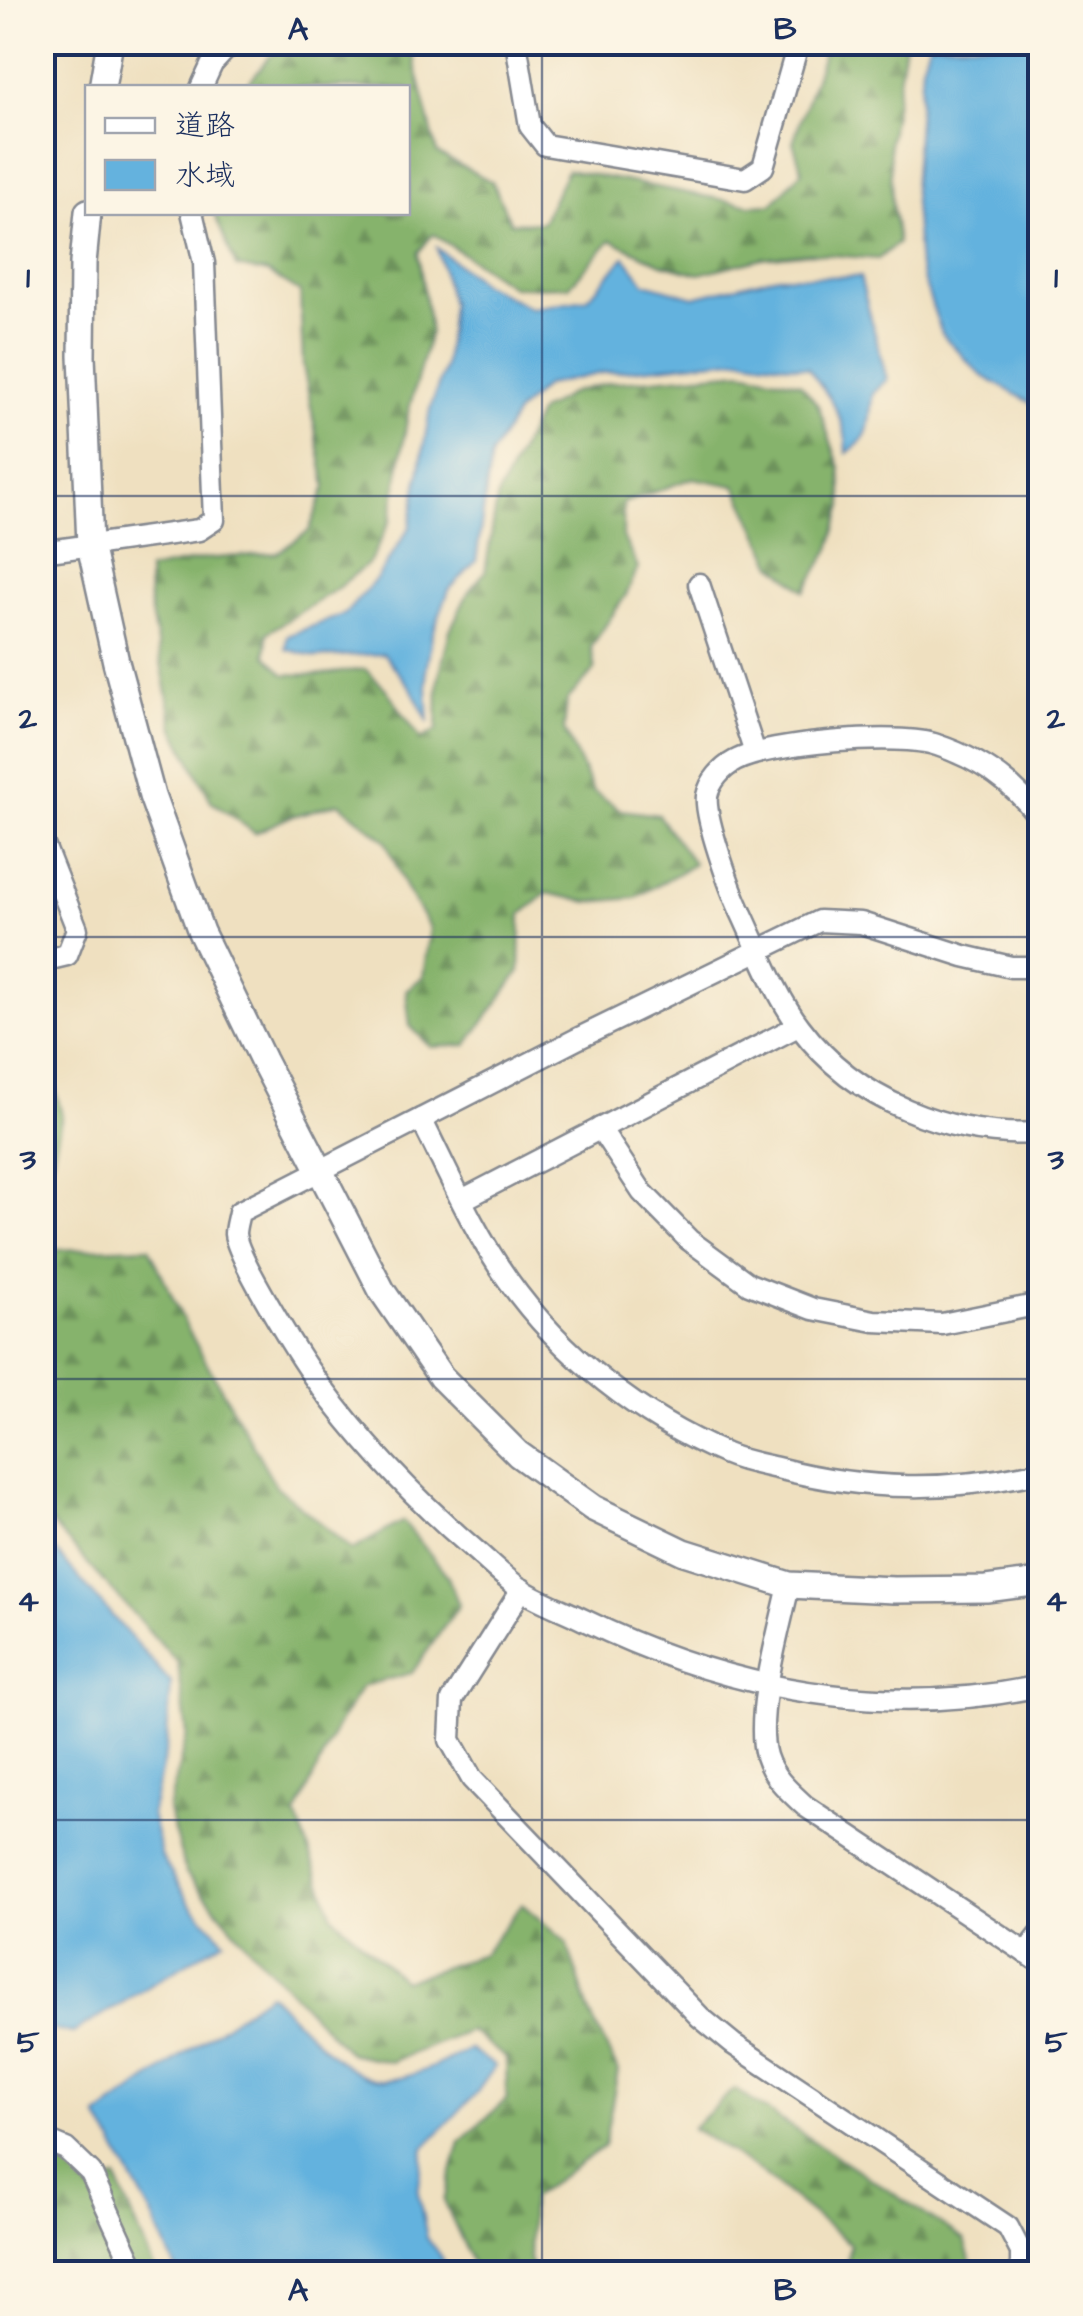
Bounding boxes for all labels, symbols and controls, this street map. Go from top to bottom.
text: A [288,7,309,52]
text: B [774,7,797,52]
legend [85,85,410,215]
text: 道路 [175,105,235,147]
text: 水域 [175,155,235,197]
text: 1 [26,255,30,300]
text: 1 [1054,255,1058,300]
text: 2 [18,696,38,741]
text: 2 [1046,696,1066,741]
text: 3 [19,1137,37,1182]
text: 3 [1047,1137,1065,1182]
text: 4 [17,1579,39,1624]
text: 4 [1045,1579,1067,1624]
text: 5 [17,2020,40,2065]
text: 5 [1045,2020,1068,2065]
text: A [288,2268,309,2313]
text: B [774,2268,797,2313]

